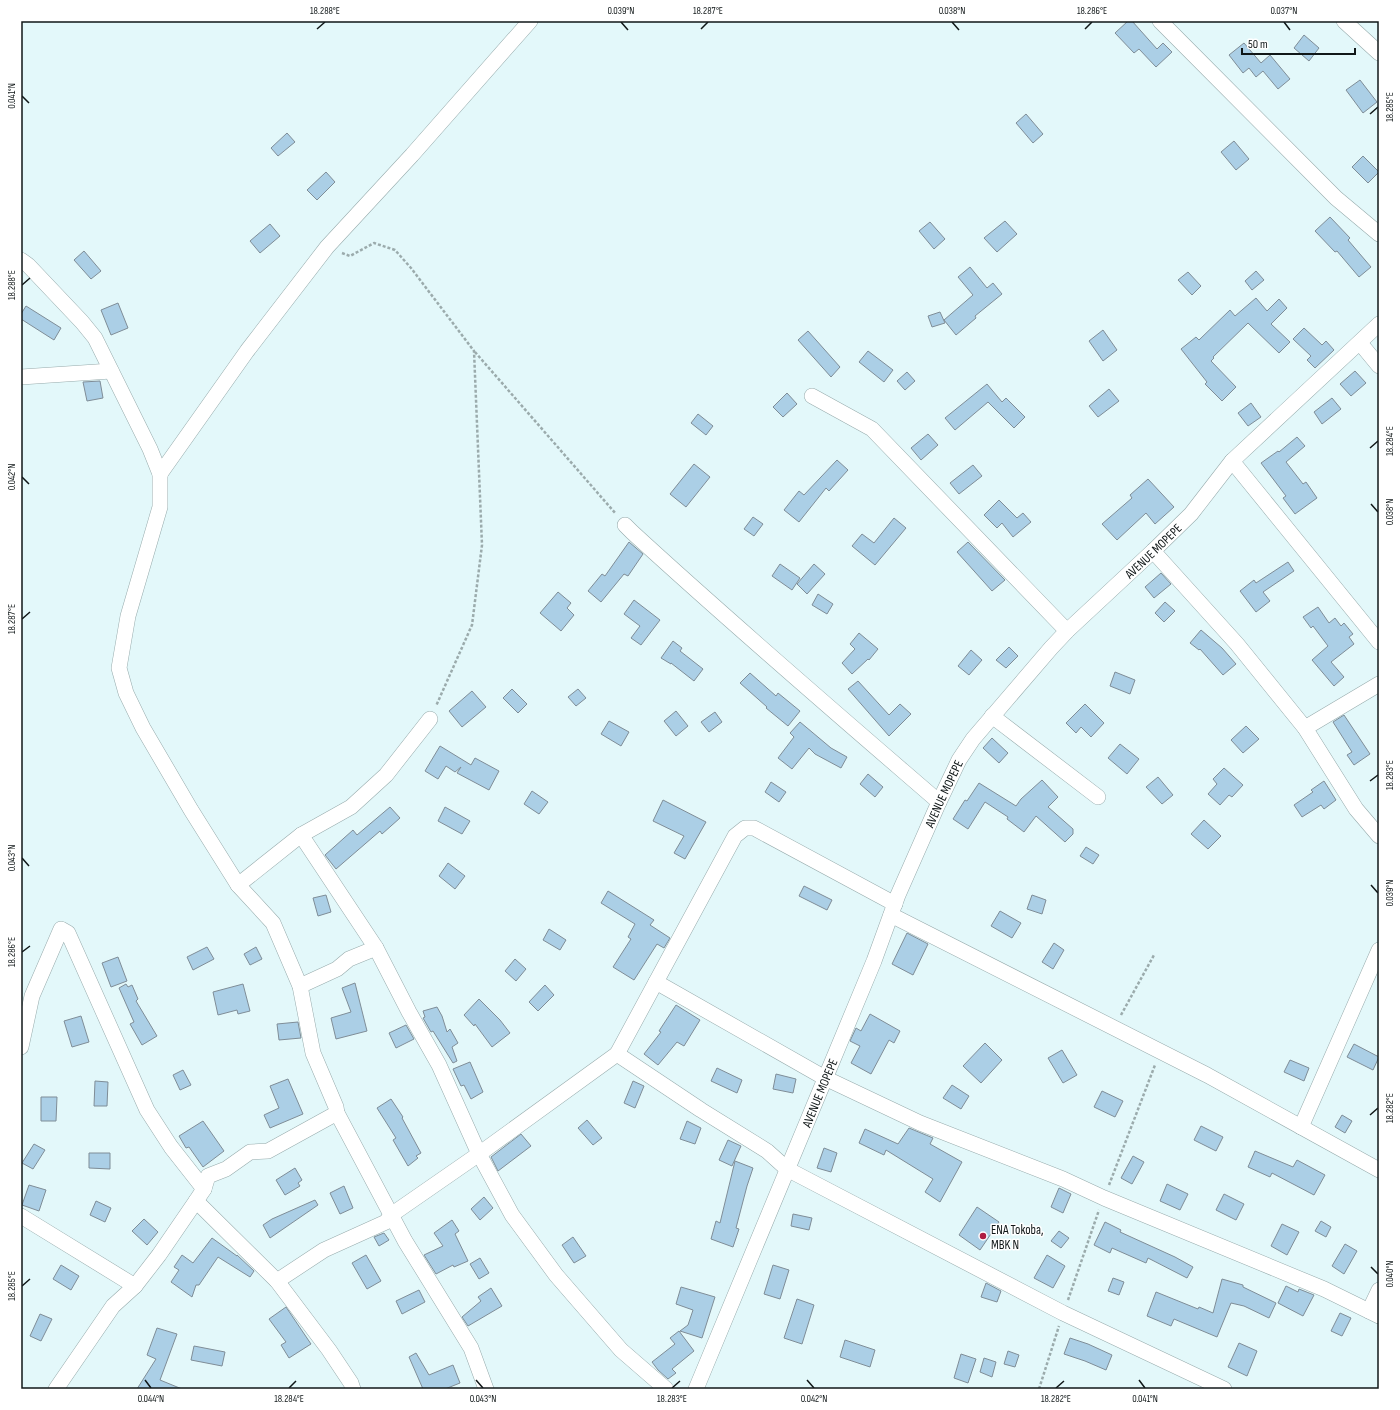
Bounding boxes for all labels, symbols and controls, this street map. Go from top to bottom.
text: 18.288°E [310,5,340,17]
text: 0.039°N [608,5,634,17]
text: 18.287°E [693,5,723,17]
text: 0.038°N [939,5,965,17]
text: 18.286°E [1077,5,1107,17]
text: 0.037°N [1271,5,1297,17]
scale bar [1242,30,1355,56]
text: 50 m [1248,37,1268,52]
text: 0.041°N [6,83,18,109]
text: 18.285°E [1384,92,1396,122]
text: 18.288°E [6,270,18,300]
text: 18.284°E [1384,426,1396,456]
text: 0.042°N [6,464,18,490]
text: 0.038°N [1384,499,1396,525]
street label: AVENUE MOPEPE [1121,520,1185,583]
text: 18.287°E [6,604,18,634]
street label: AVENUE MOPEPE [921,757,967,831]
text: 18.283°E [1384,760,1396,790]
text: 0.043°N [6,845,18,871]
text: 0.039°N [1384,880,1396,906]
text: 18.286°E [6,937,18,967]
street label: AVENUE MOPEPE [798,1056,842,1131]
text: 18.282°E [1384,1093,1396,1123]
place label: ENA Tokoba, MBK N [991,1222,1043,1253]
marker: ENA Tokoba, MBK N [978,1231,988,1241]
text: 0.040°N [1384,1261,1396,1287]
text: 18.285°E [6,1271,18,1301]
text: 0.044°N [138,1393,164,1405]
text: 18.284°E [274,1393,304,1405]
text: 0.043°N [470,1393,496,1405]
text: 18.283°E [657,1393,687,1405]
text: 0.042°N [801,1393,827,1405]
text: 18.282°E [1041,1393,1071,1405]
text: 0.041°N [1132,1393,1158,1405]

